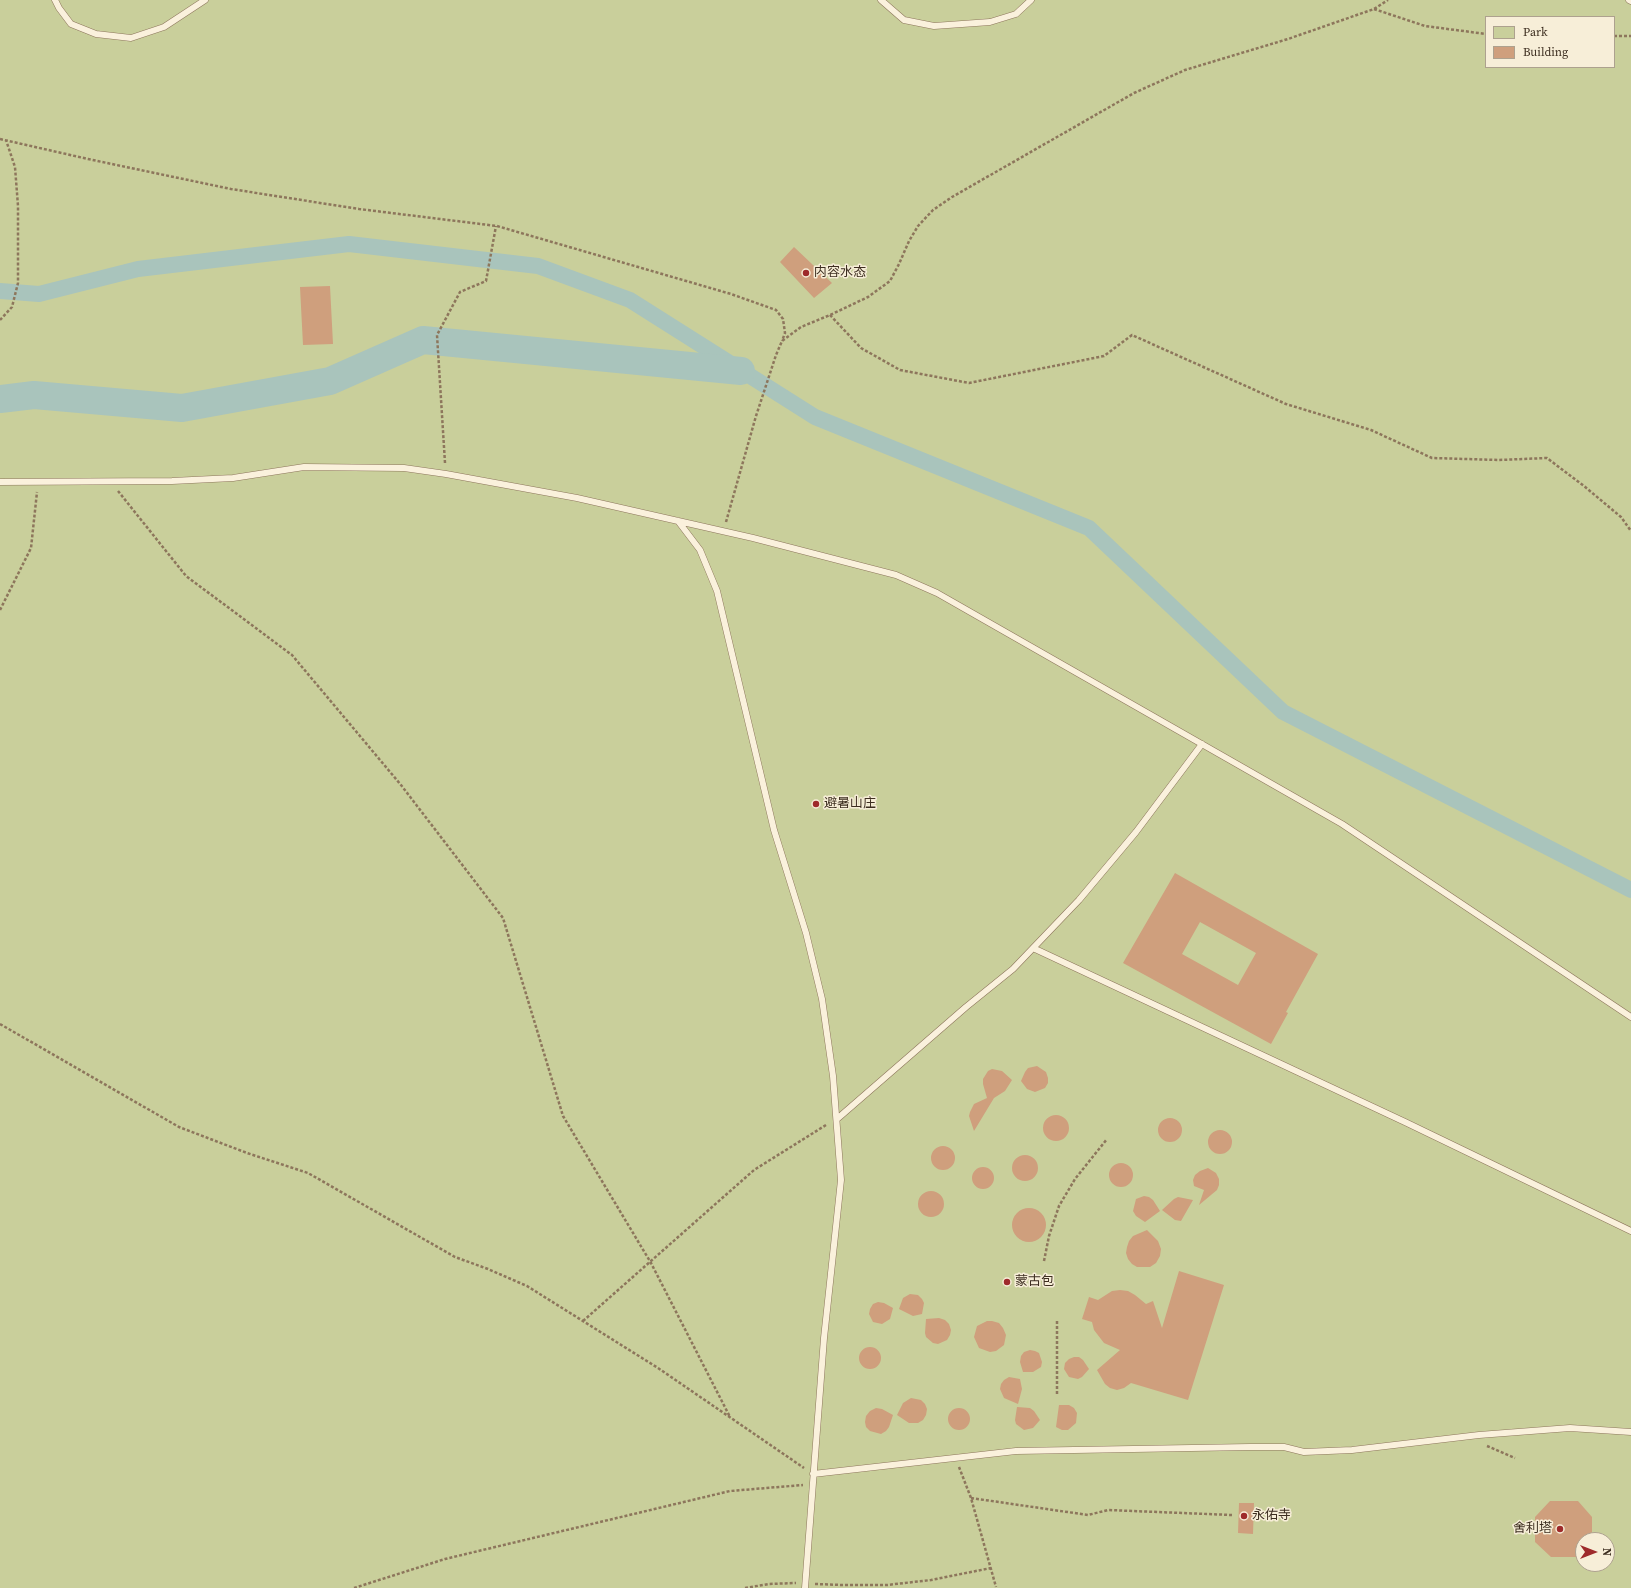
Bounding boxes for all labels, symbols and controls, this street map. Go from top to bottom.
legend [1485,16,1615,68]
text: Park [1523,24,1548,40]
text: Building [1523,44,1568,60]
place label: 内容水态 [814,265,866,281]
marker: 内容水态 [801,268,811,278]
place label: 避暑山庄 [824,796,876,812]
marker: 避暑山庄 [811,799,821,809]
place label: 蒙古包 [1015,1274,1054,1290]
marker: 蒙古包 [1002,1277,1012,1287]
place label: 永佑寺 [1252,1508,1291,1524]
marker: 永佑寺 [1239,1511,1249,1521]
place label: 舍利塔 [1513,1521,1552,1537]
marker: 舍利塔 [1555,1524,1565,1534]
north arrow [1575,1532,1615,1572]
text: N [1599,1548,1614,1556]

